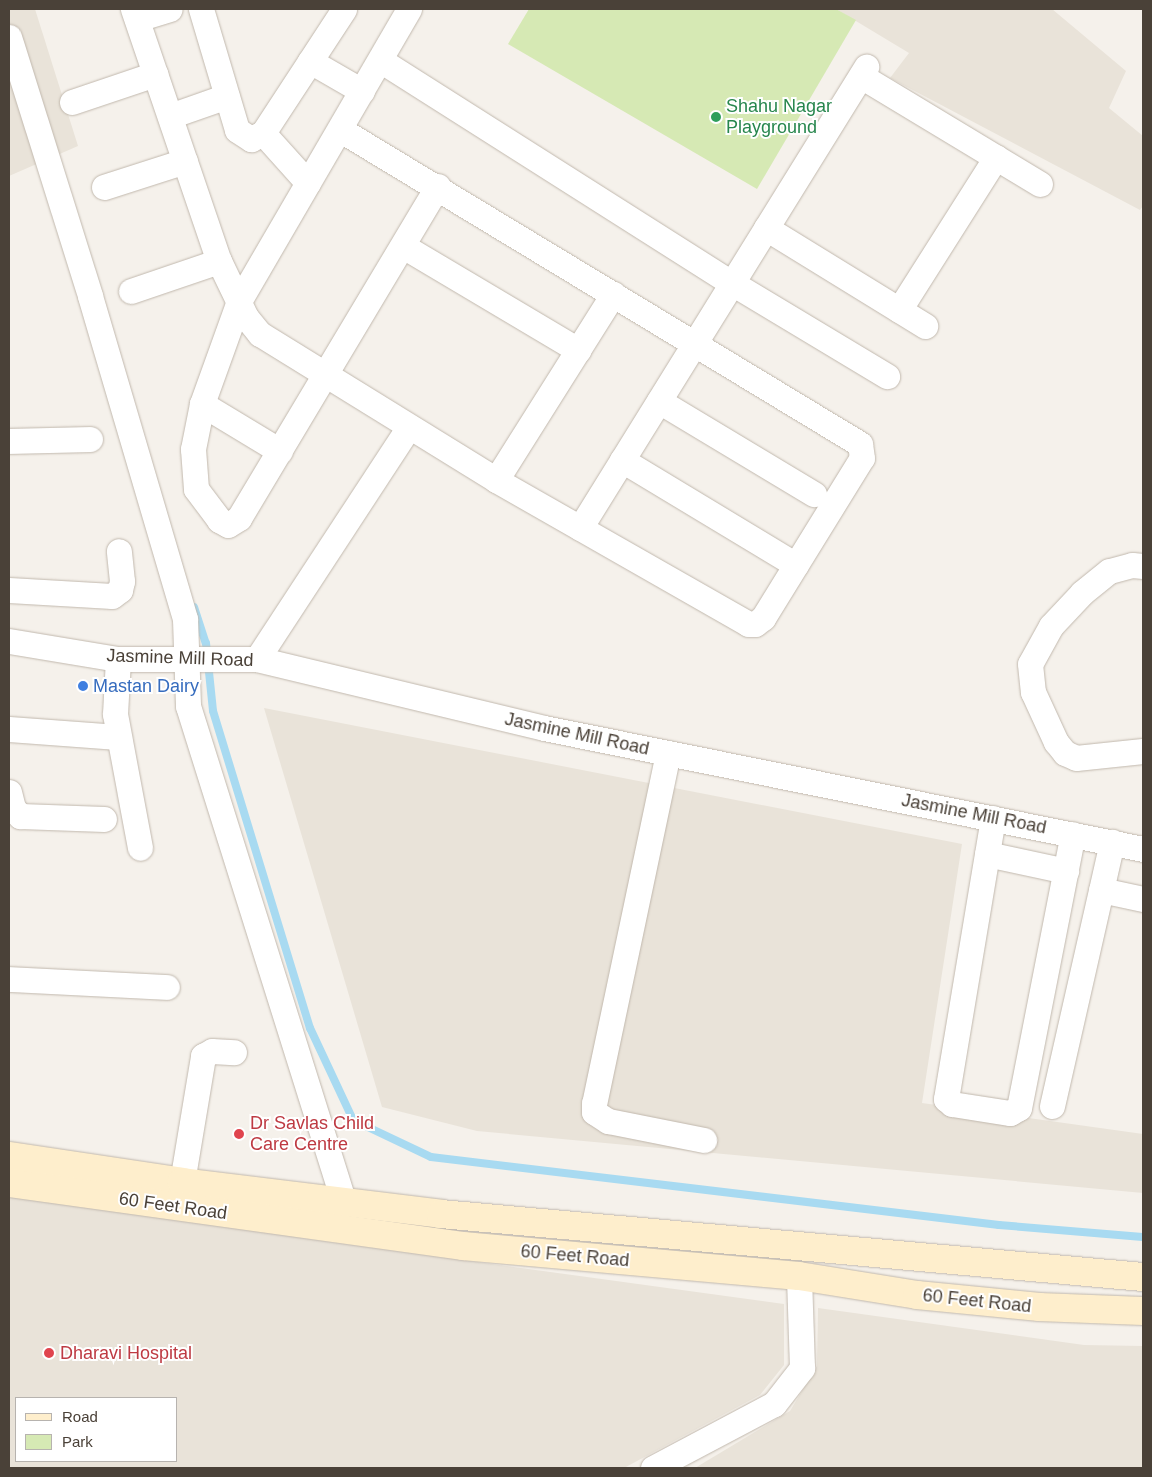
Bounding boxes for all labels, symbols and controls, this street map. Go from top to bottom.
place label: Shahu Nagar Playground [726,96,832,138]
marker: Shahu Nagar Playground [710,111,722,123]
street label: Jasmine Mill Road [106,645,254,671]
place label: Mastan Dairy [93,675,199,697]
marker: Mastan Dairy [77,680,89,692]
street label: Jasmine Mill Road [503,708,651,760]
street label: Jasmine Mill Road [900,789,1048,839]
place label: Dr Savlas Child Care Centre [250,1113,374,1156]
marker: Dr Savlas Child Care Centre [232,1127,246,1141]
street label: 60 Feet Road [117,1188,229,1224]
street label: 60 Feet Road [520,1240,630,1272]
street label: 60 Feet Road [922,1285,1032,1317]
place label: Dharavi Hospital [60,1342,192,1364]
marker: Dharavi Hospital [42,1346,56,1360]
legend [15,1397,178,1462]
text: Road [62,1408,98,1425]
text: Park [62,1433,93,1450]

